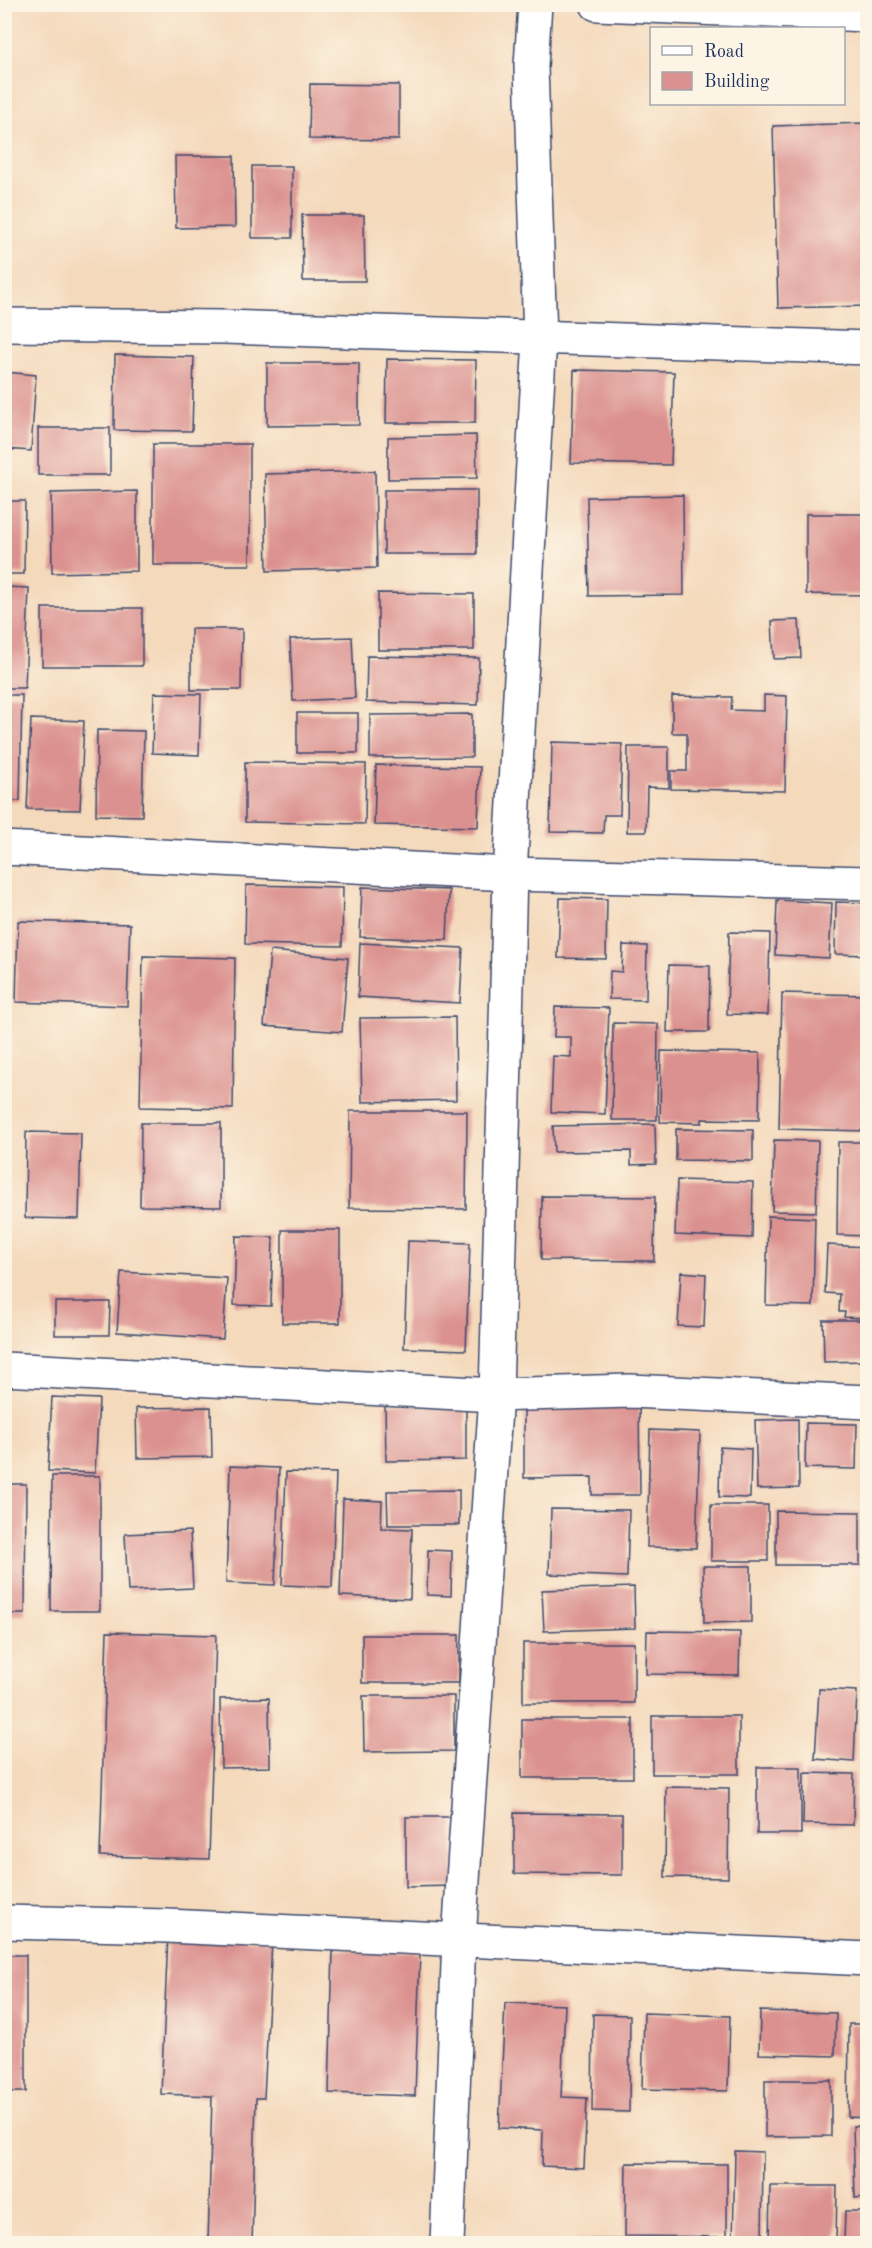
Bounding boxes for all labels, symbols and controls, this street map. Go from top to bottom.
legend [650,27,845,105]
text: Road [704,43,744,61]
text: Building [704,73,770,91]

